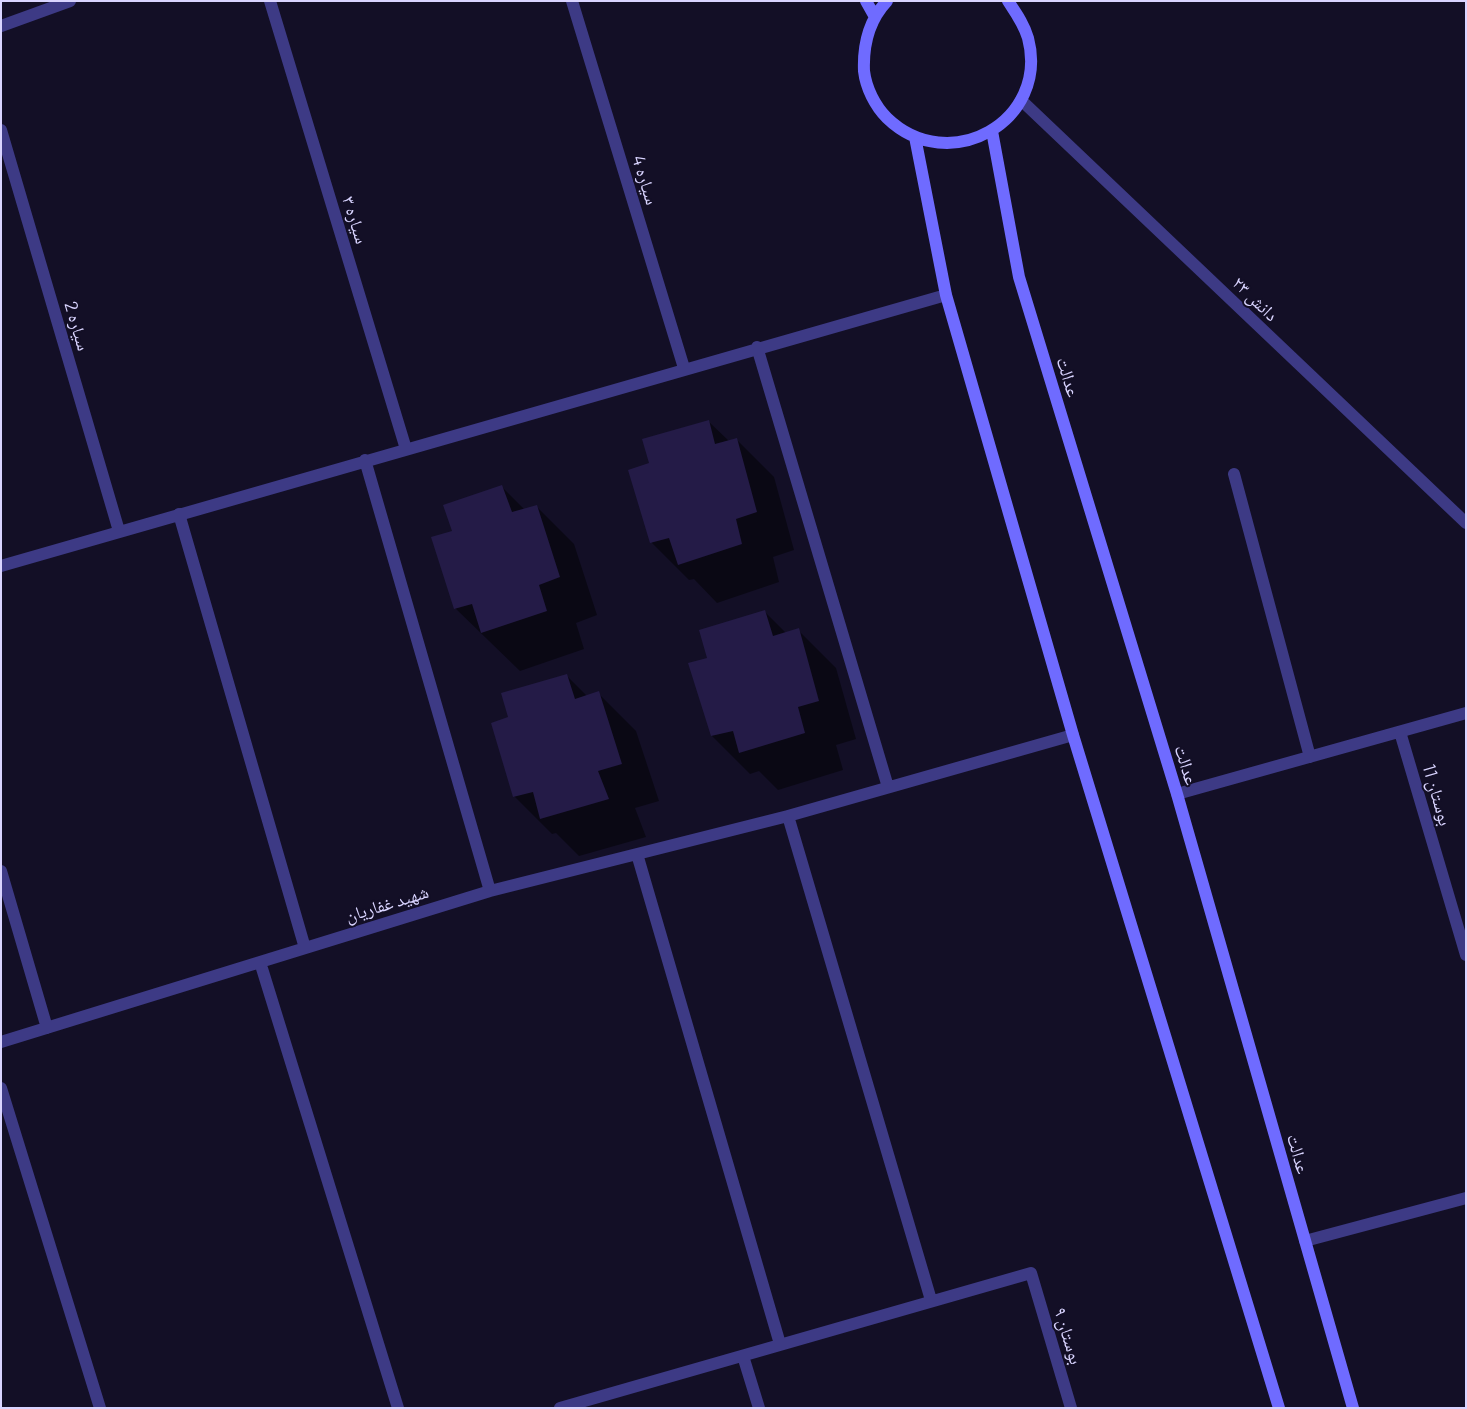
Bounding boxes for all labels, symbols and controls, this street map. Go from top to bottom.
street label: سیاره 4 [627,153,663,207]
street label: سیاره ۳ [338,193,372,247]
street label: دانش ۲۳ [1228,272,1282,326]
street label: سیاره 2 [60,299,94,353]
street label: عدالت [1052,355,1084,399]
street label: عدالت [1170,743,1202,787]
street label: بوستان 11 [1418,762,1456,828]
street label: شهید غفاریان [343,881,431,927]
street label: عدالت [1282,1132,1314,1176]
street label: بوستان ۹ [1049,1305,1087,1367]

